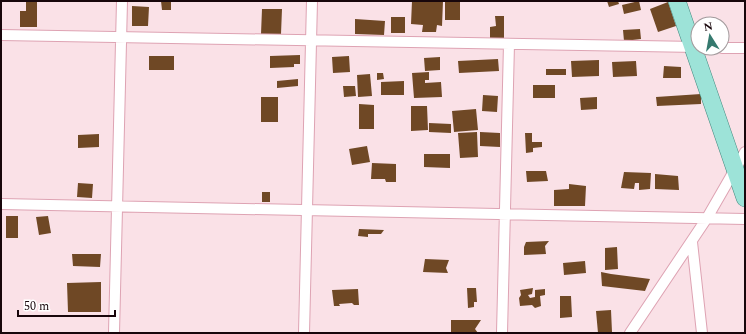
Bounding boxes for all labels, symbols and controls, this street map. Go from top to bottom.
north arrow [690,16,730,56]
text: N [702,17,714,36]
scale bar [18,292,115,318]
text: 50 m [24,297,49,316]

